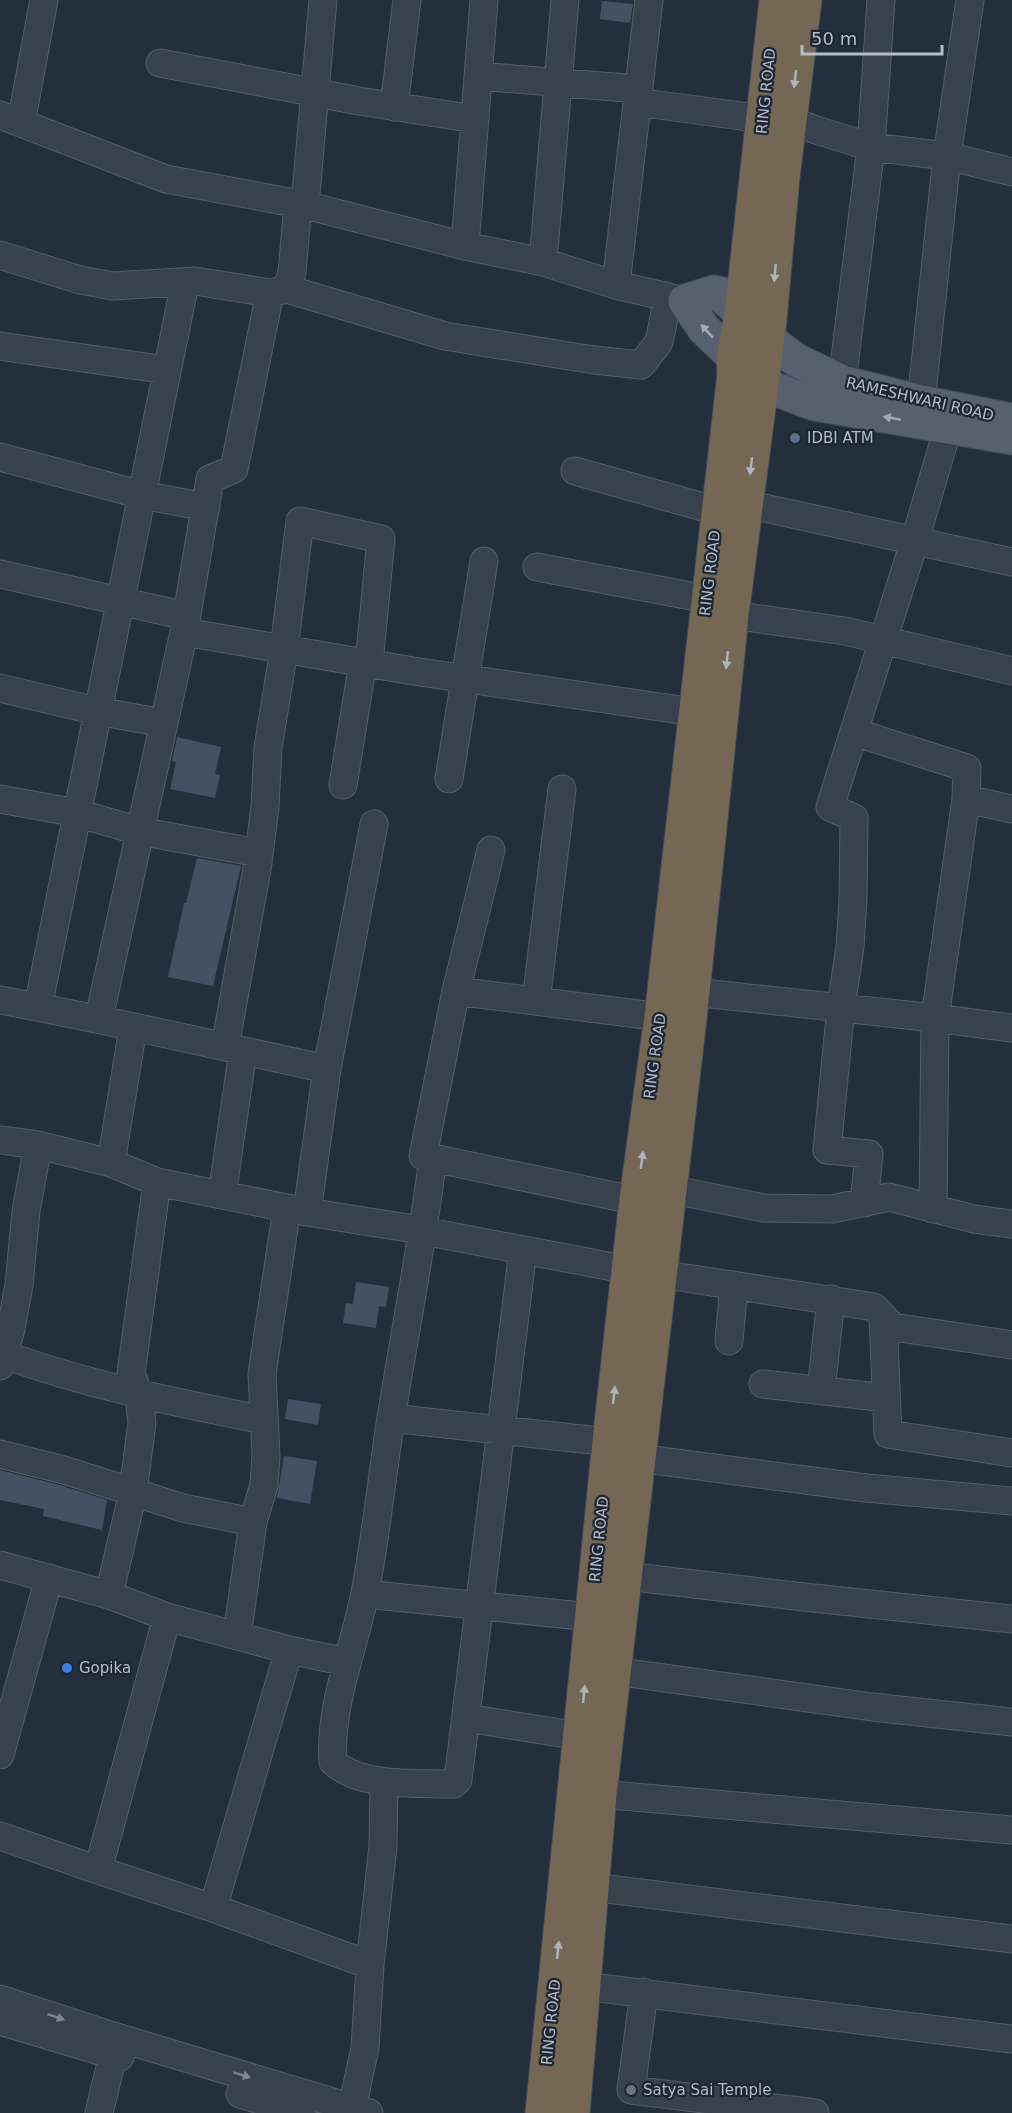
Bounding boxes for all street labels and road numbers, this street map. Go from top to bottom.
street label: RING ROAD [753,47,779,135]
street label: RAMESHWARI ROAD [844,373,996,425]
street label: RING ROAD [696,529,724,617]
street label: RING ROAD [640,1012,670,1100]
street label: RING ROAD [586,1495,612,1583]
street label: RING ROAD [538,1978,564,2066]

